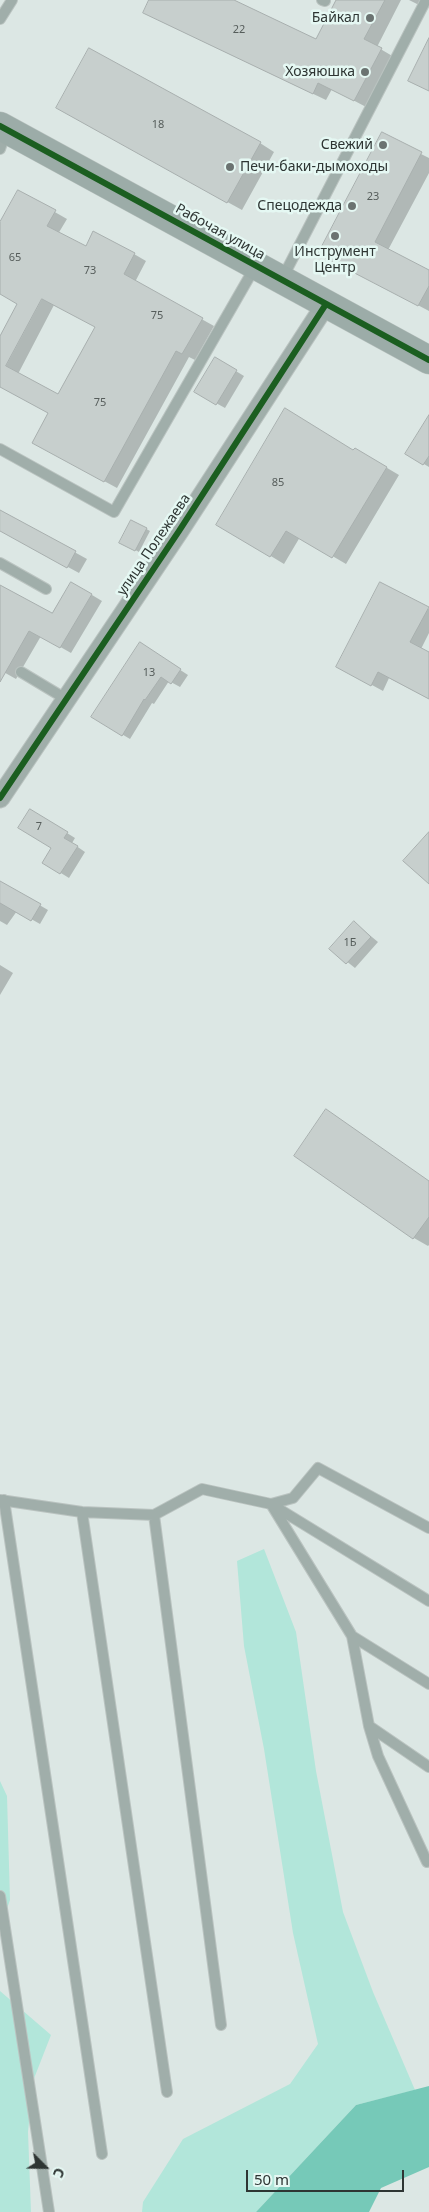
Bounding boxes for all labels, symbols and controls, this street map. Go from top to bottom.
place label: Байкал [312,10,360,26]
marker: Байкал [364,12,376,24]
house number: 22 [233,23,245,37]
place label: Хозяюшка [285,64,355,80]
marker: Хозяюшка [359,66,371,78]
house number: 18 [152,118,164,132]
place label: Свежий [321,137,373,153]
marker: Свежий [377,139,389,151]
place label: Печи-баки-дымоходы [240,159,388,175]
marker: Печи-баки-дымоходы [224,161,236,173]
house number: 23 [367,190,379,204]
place label: Спецодежда [257,198,342,214]
street label: Рабочая улица [172,200,268,264]
marker: Спецодежда [346,200,358,212]
marker: Инструмент Центр [329,230,341,242]
place label: Инструмент Центр [294,244,376,276]
house number: 65 [9,251,21,265]
house number: 73 [84,264,96,278]
house number: 75 [151,309,163,323]
house number: 75 [94,396,106,410]
house number: 85 [272,476,284,490]
street label: улица Полежаева [114,491,194,599]
house number: 13 [143,666,155,680]
house number: 7 [36,820,42,834]
house number: 1Б [343,936,357,950]
north arrow [20,2142,70,2192]
scale bar [249,2160,406,2192]
text: С [49,2165,70,2181]
text: 50 m [254,2169,289,2189]

